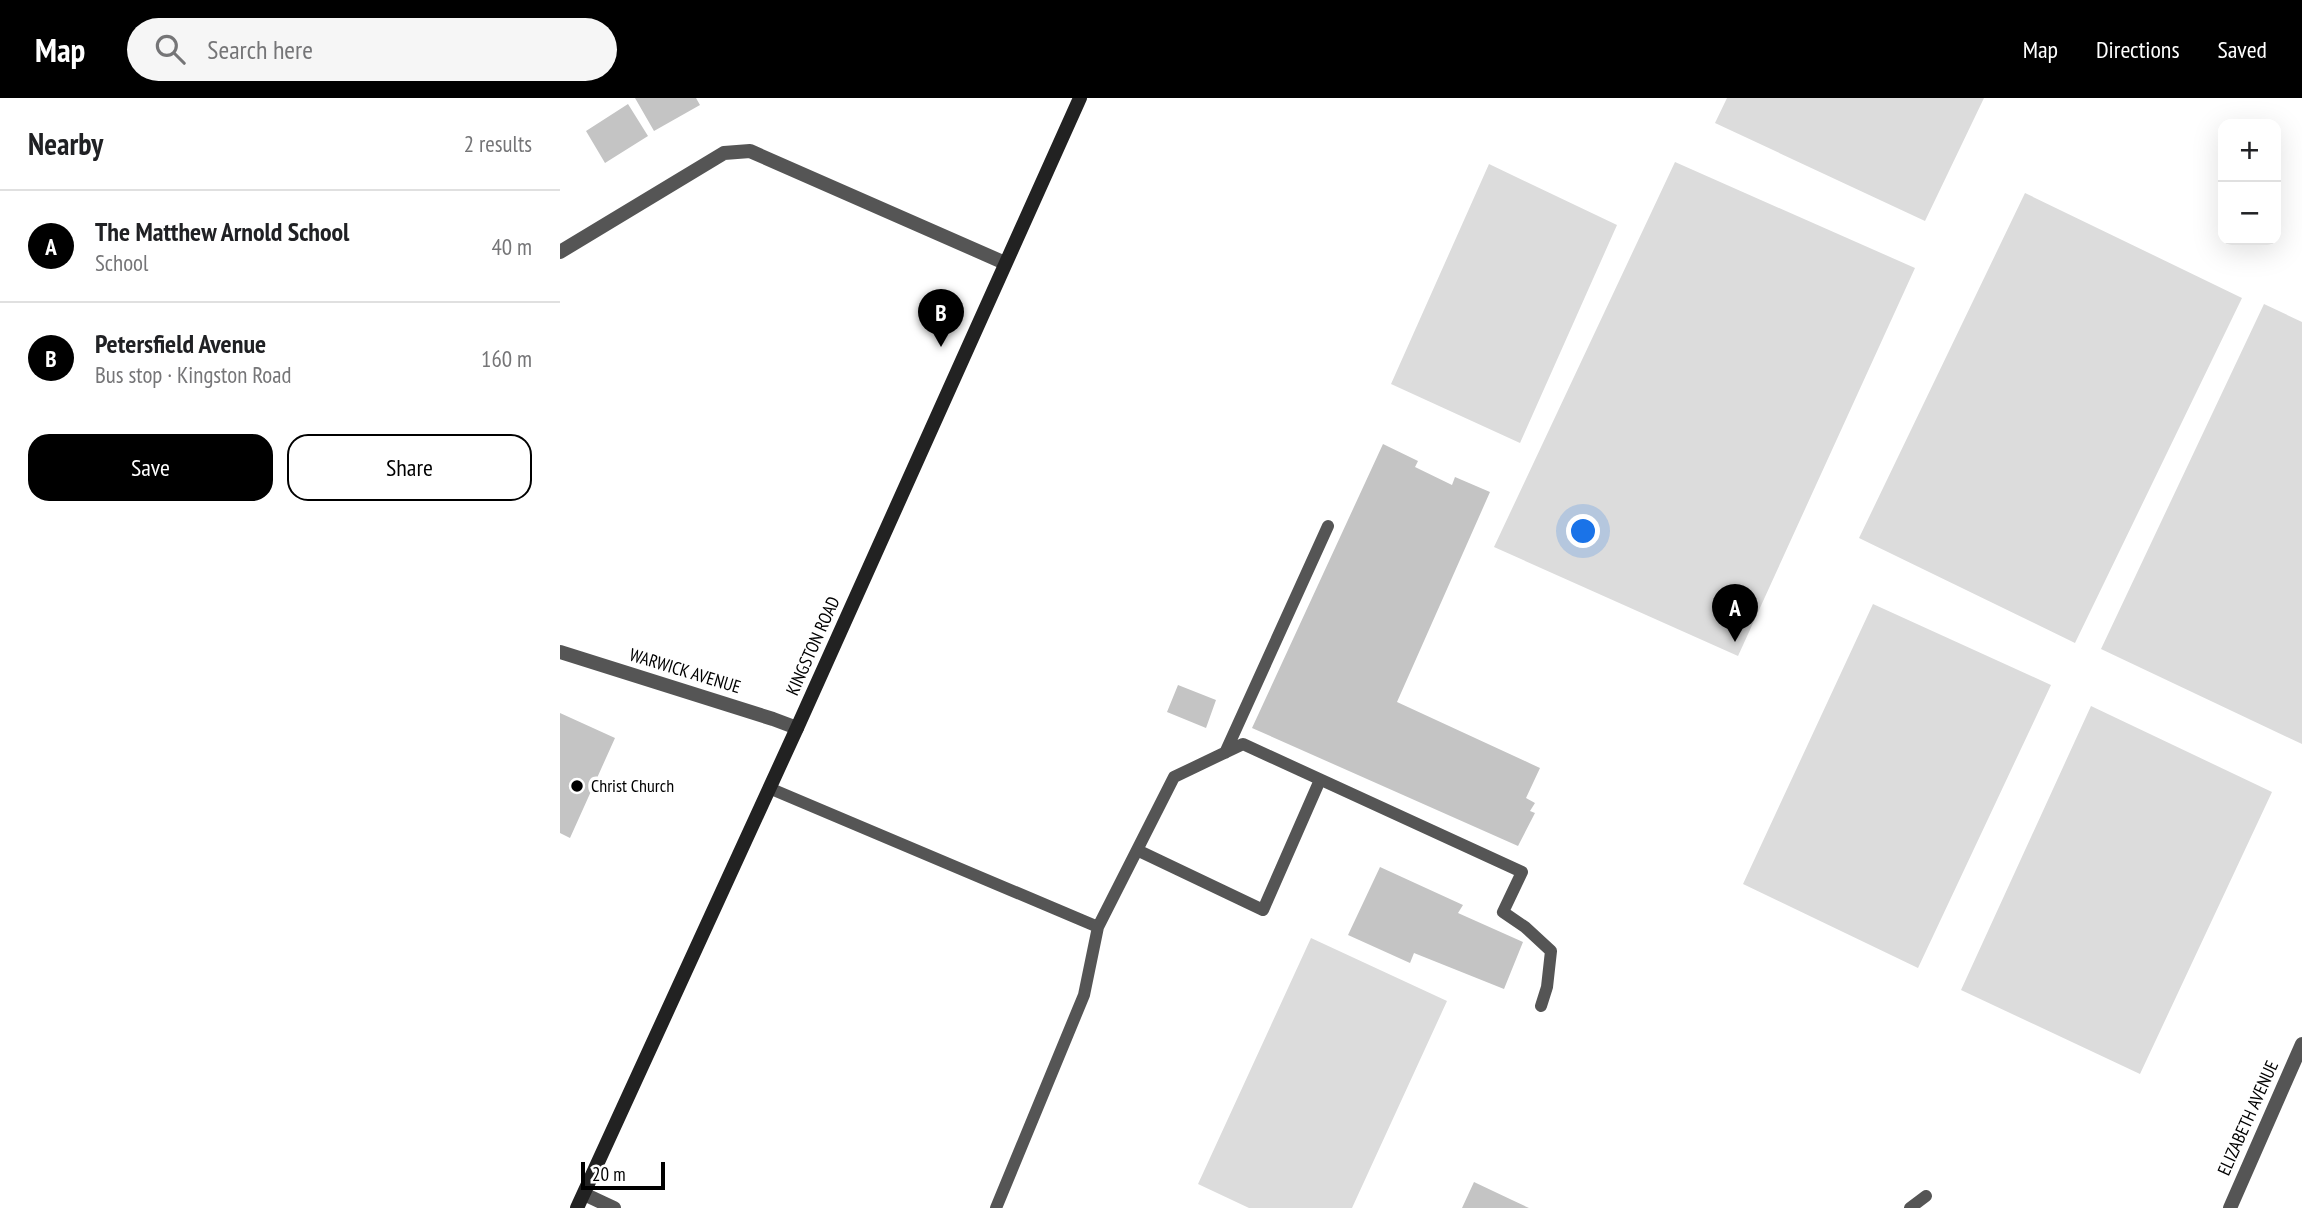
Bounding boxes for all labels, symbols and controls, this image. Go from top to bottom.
search box [127,18,617,81]
text: Map [35,28,85,71]
icon: search [151,30,189,68]
text: Search here [207,33,313,66]
text: Map [2023,34,2058,65]
text: Directions [2096,34,2180,65]
text: Saved [2218,34,2267,65]
map controls [2218,119,2281,245]
button: + [2218,119,2281,182]
text: Nearby [28,124,103,163]
text: 2 results [464,129,532,158]
button: − [2218,182,2281,245]
text: The Matthew Arnold School [95,215,349,248]
text: A [45,232,57,261]
text: 40 m [491,232,532,261]
text: School [95,248,148,277]
pin: B [918,289,964,347]
text: Petersfield Avenue [95,327,266,360]
text: B [45,344,57,373]
text: 160 m [481,344,532,373]
text: Bus stop · Kingston Road [95,360,291,389]
button: Save [28,434,273,501]
button: Share [287,434,532,501]
your location [1566,514,1600,548]
pin: A [1712,584,1758,642]
street label: KINGSTON ROAD [781,593,845,699]
street label: WARWICK AVENUE [627,643,744,698]
place label: Christ Church [591,774,674,797]
marker: Christ Church [569,778,585,794]
street label: ELIZABETH AVENUE [2212,1057,2283,1179]
scale bar [581,1159,665,1191]
text: 20 m [592,1162,626,1186]

